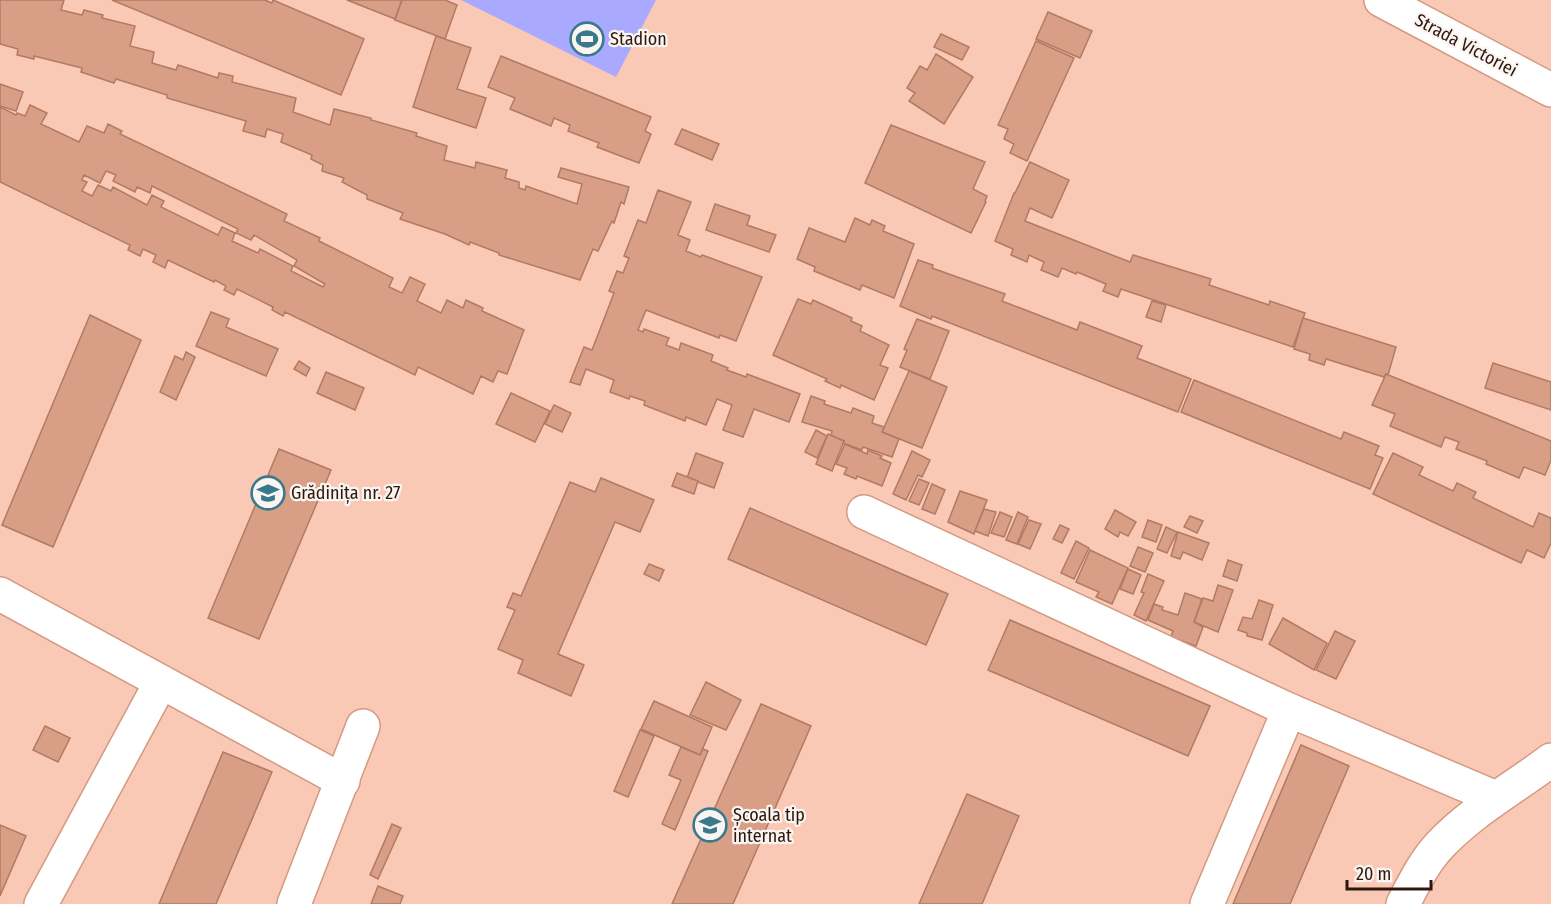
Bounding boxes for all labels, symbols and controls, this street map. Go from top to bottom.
street label: Strada Victoriei [1411,9,1521,81]
sports icon: Stadion [569,21,605,57]
place label: Stadion [610,28,667,50]
school or university icon: Grădinița nr. 27 [250,475,286,511]
place label: Grădinița nr. 27 [291,482,400,504]
place label: Școala tip internat [733,804,805,847]
school or university icon: Școala tip internat [692,807,728,843]
scale bar [1347,853,1431,891]
text: 20 m [1356,863,1391,885]

